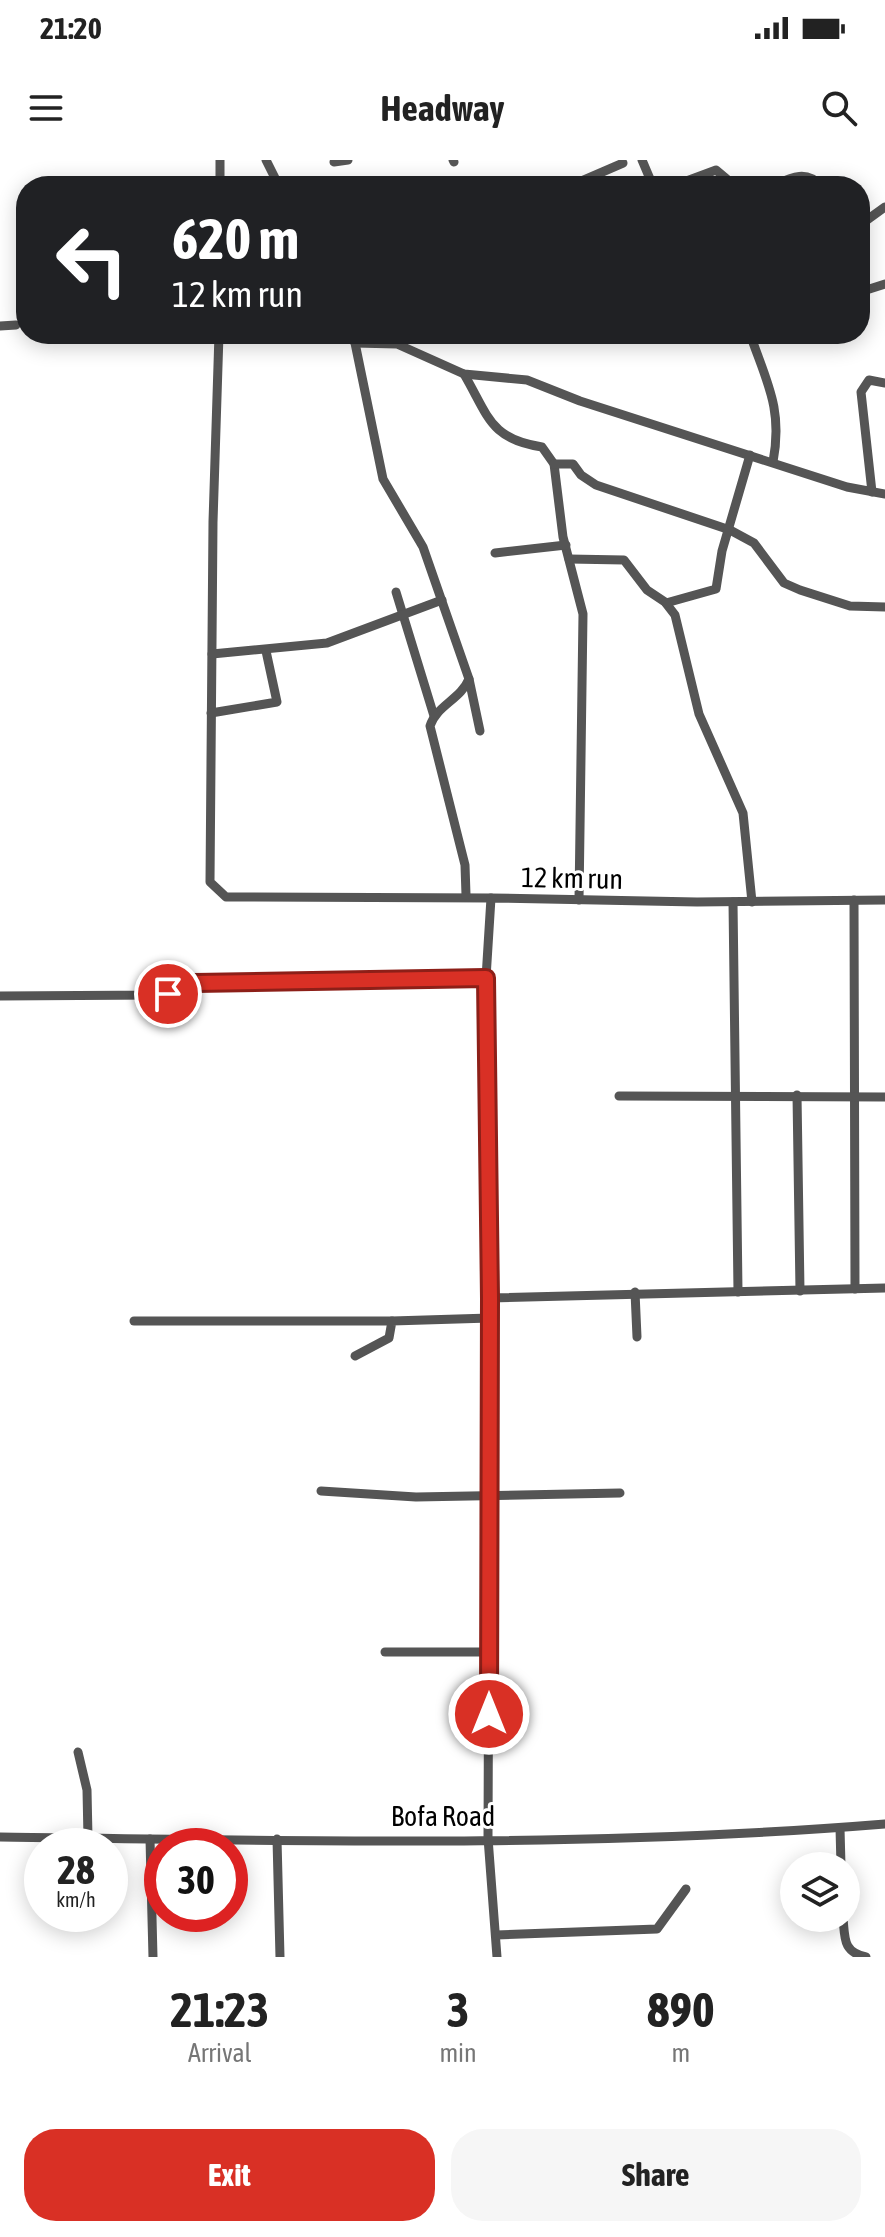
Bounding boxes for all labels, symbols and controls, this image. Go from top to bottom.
text: 21:20 [40,11,102,45]
icon: menu [24,86,68,130]
icon: search [817,86,861,130]
text: Headway [381,87,504,129]
text: 620 m [172,207,299,271]
icon: left [40,208,144,312]
text: 12 km run [172,273,303,315]
street label: 12 km run [521,861,623,895]
pin [134,960,202,1028]
icon: arrive [146,972,190,1016]
position arrow [447,1672,531,1756]
street label: Bofa Road [391,1800,495,1832]
speed limit sign: 30 [144,1828,248,1932]
text: 28 [57,1847,95,1892]
map controls [780,1852,860,1932]
button: layers [780,1852,860,1932]
text: km/h [56,1888,96,1911]
text: 21:23 [170,1982,269,2037]
text: 3 [447,1982,469,2037]
text: 890 [647,1982,715,2037]
text: Arrival [188,2038,251,2068]
text: min [439,2038,477,2068]
text: m [671,2038,690,2068]
button: Exit [24,2129,435,2221]
button: Share [451,2129,861,2221]

